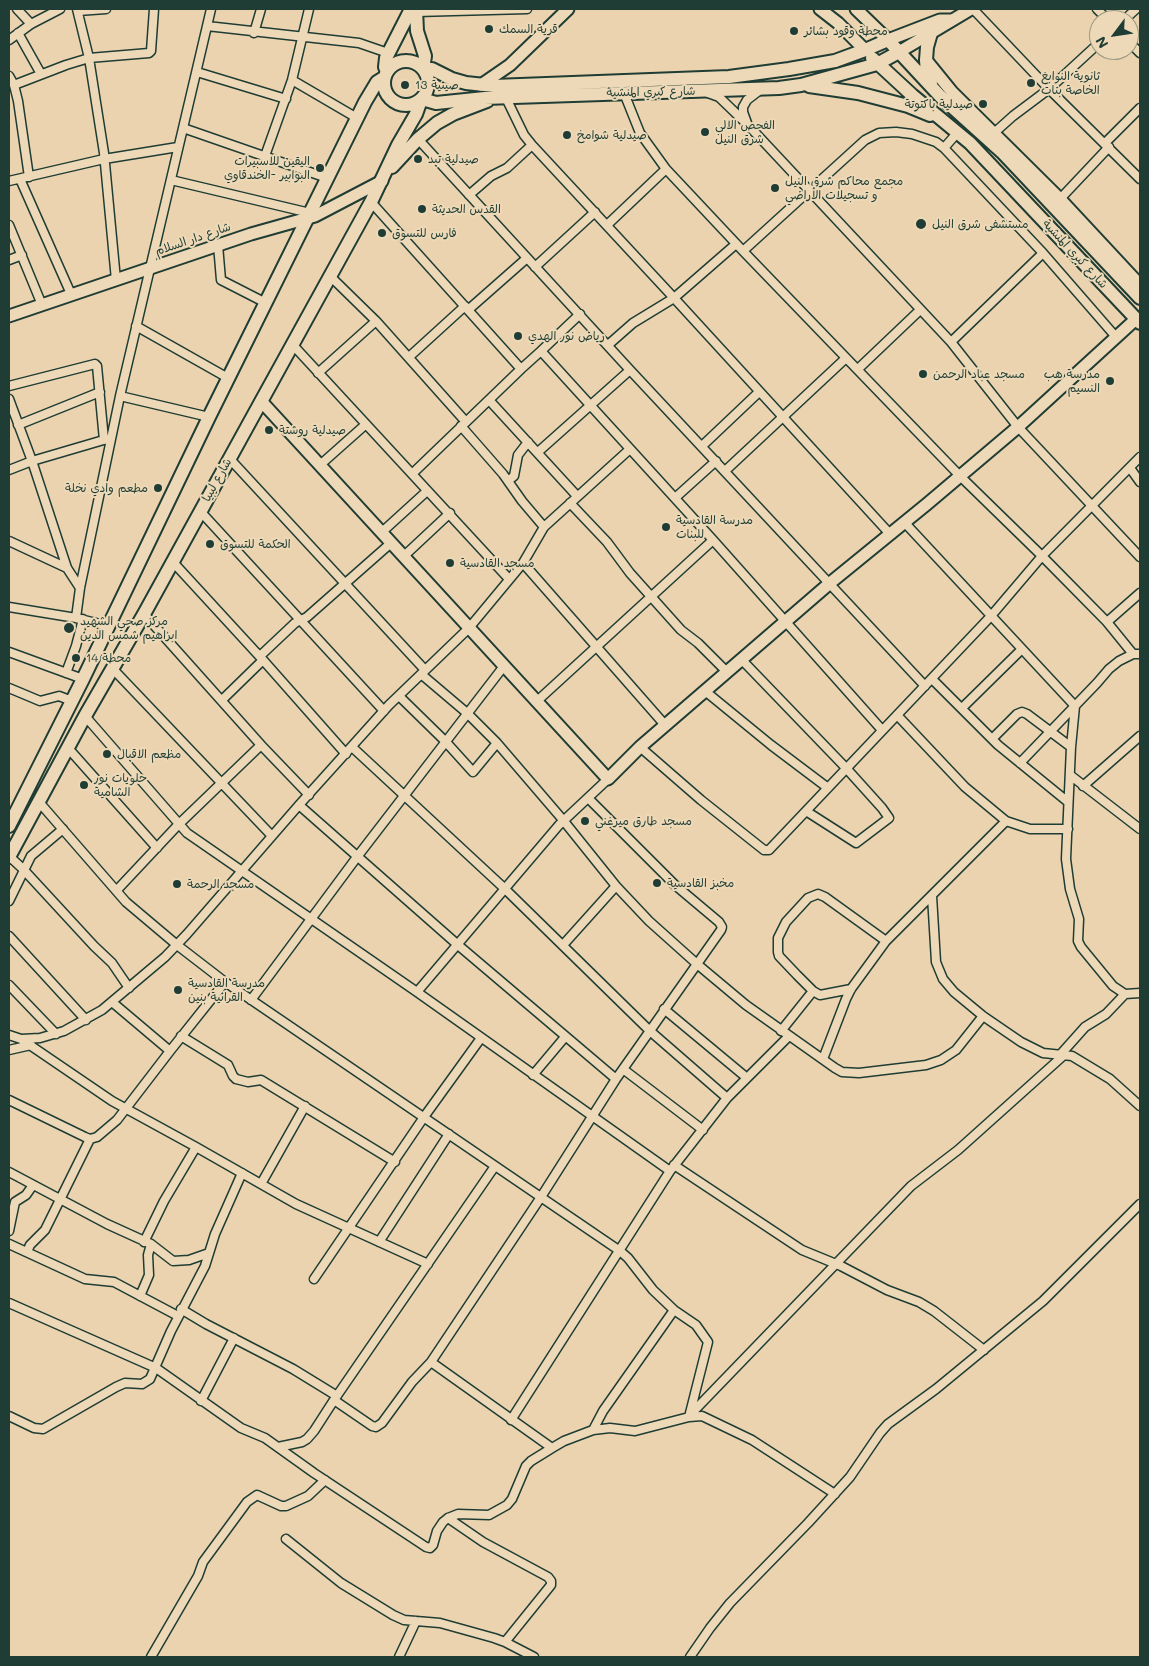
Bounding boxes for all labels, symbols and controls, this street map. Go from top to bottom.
north arrow [1089,10,1139,60]
place label: قرية السمك [499,22,558,36]
marker: قرية السمك [483,23,495,35]
place label: محطة وقود بشائر [804,24,888,38]
marker: محطة وقود بشائر [788,25,800,37]
text: N [1091,33,1112,52]
place label: ثانوية النوابغ الخاصة بنات [1041,69,1100,97]
marker: ثانوية النوابغ الخاصة بنات [1025,77,1037,89]
place label: صينية 13 [415,78,459,92]
marker: صينية 13 [399,79,411,91]
street label: شارع كبري المنشية [606,84,696,100]
place label: صيدلية باكتوتة [905,97,973,111]
marker: صيدلية باكتوتة [977,98,989,110]
place label: الفحص الالي شرق النيل [715,118,775,146]
marker: الفحص الالي شرق النيل [699,126,711,138]
place label: صيدلية شوامخ [577,128,647,142]
marker: صيدلية شوامخ [561,129,573,141]
place label: صيدلية تبد [428,152,479,166]
marker: صيدلية تبد [412,153,424,165]
place label: اليقين للاسبيرات البوابير -الخندقاوي [224,154,310,182]
marker: اليقين للاسبيرات البوابير -الخندقاوي [314,162,326,174]
place label: مجمع محاكم شرق النيل و تسجيلات الأراضي [785,174,903,202]
marker: مجمع محاكم شرق النيل و تسجيلات الأراضي [769,182,781,194]
place label: القدس الحديثة [432,202,501,216]
marker: القدس الحديثة [416,203,428,215]
marker: مستشفى شرق النيل [914,217,928,231]
place label: مستشفى شرق النيل [932,217,1028,231]
street label: شارع كبري المنشية [1039,217,1111,291]
street label: شارع دار السلام [153,219,233,259]
place label: فارس للتسوق [392,226,457,240]
marker: فارس للتسوق [376,227,388,239]
place label: رياض نور الهدي [528,329,605,343]
marker: رياض نور الهدي [512,330,524,342]
place label: مسجد عباد الرحمن [933,367,1025,381]
place label: مدرسة هب النسيم [1044,367,1100,395]
marker: مسجد عباد الرحمن [917,368,929,380]
marker: مدرسة هب النسيم [1104,375,1116,387]
place label: صيدلية روشتة [279,423,346,437]
marker: صيدلية روشتة [263,424,275,436]
street label: شارع ليبيا [199,456,235,504]
place label: مطعم وادي نخلة [65,481,148,495]
marker: مطعم وادي نخلة [152,482,164,494]
place label: مدرسة القادسية للبنات [676,513,753,541]
marker: مدرسة القادسية للبنات [660,521,672,533]
place label: الحكمة للتسوق [220,537,291,551]
marker: الحكمة للتسوق [204,538,216,550]
place label: مسجد القادسية [460,556,535,570]
marker: مسجد القادسية [444,557,456,569]
place label: مركز صحي الشهيد ابراهيم شمس الدين [80,614,177,642]
marker: مركز صحي الشهيد ابراهيم شمس الدين [62,621,76,635]
place label: محطة 14 [86,651,131,665]
marker: محطة 14 [70,652,82,664]
place label: مظعم الاقبال [117,747,181,761]
marker: مظعم الاقبال [101,748,113,760]
place label: حلويات نور الشامية [94,771,147,799]
marker: حلويات نور الشامية [78,779,90,791]
place label: مسجد طارق ميرغني [595,814,692,828]
marker: مسجد طارق ميرغني [579,815,591,827]
place label: مخبز القادسية [667,876,734,890]
place label: مسجد الرحمة [187,877,254,891]
marker: مخبز القادسية [651,877,663,889]
marker: مسجد الرحمة [171,878,183,890]
place label: مدرسة القادسية القرانية بنين [188,976,265,1004]
marker: مدرسة القادسية القرانية بنين [172,984,184,996]

